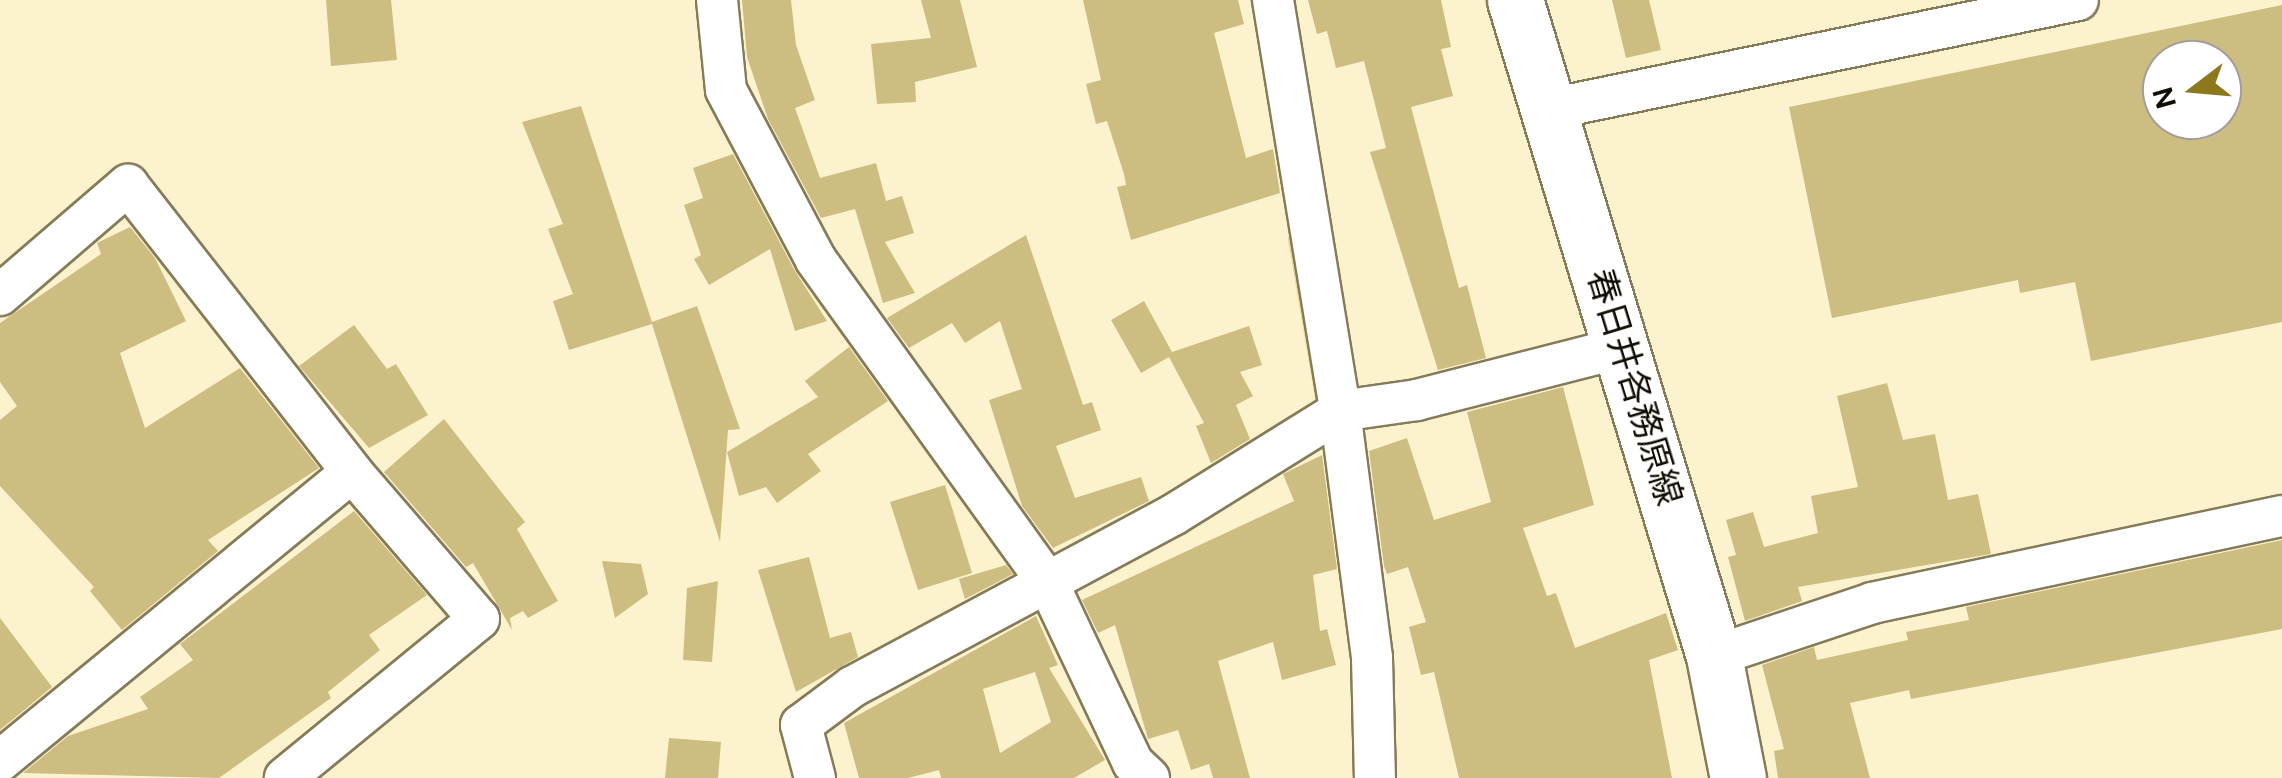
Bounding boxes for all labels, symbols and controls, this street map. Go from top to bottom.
north arrow [2142,40,2242,140]
text: N [2144,83,2185,113]
street label: 春日井各務原線 [1579,264,1691,510]

